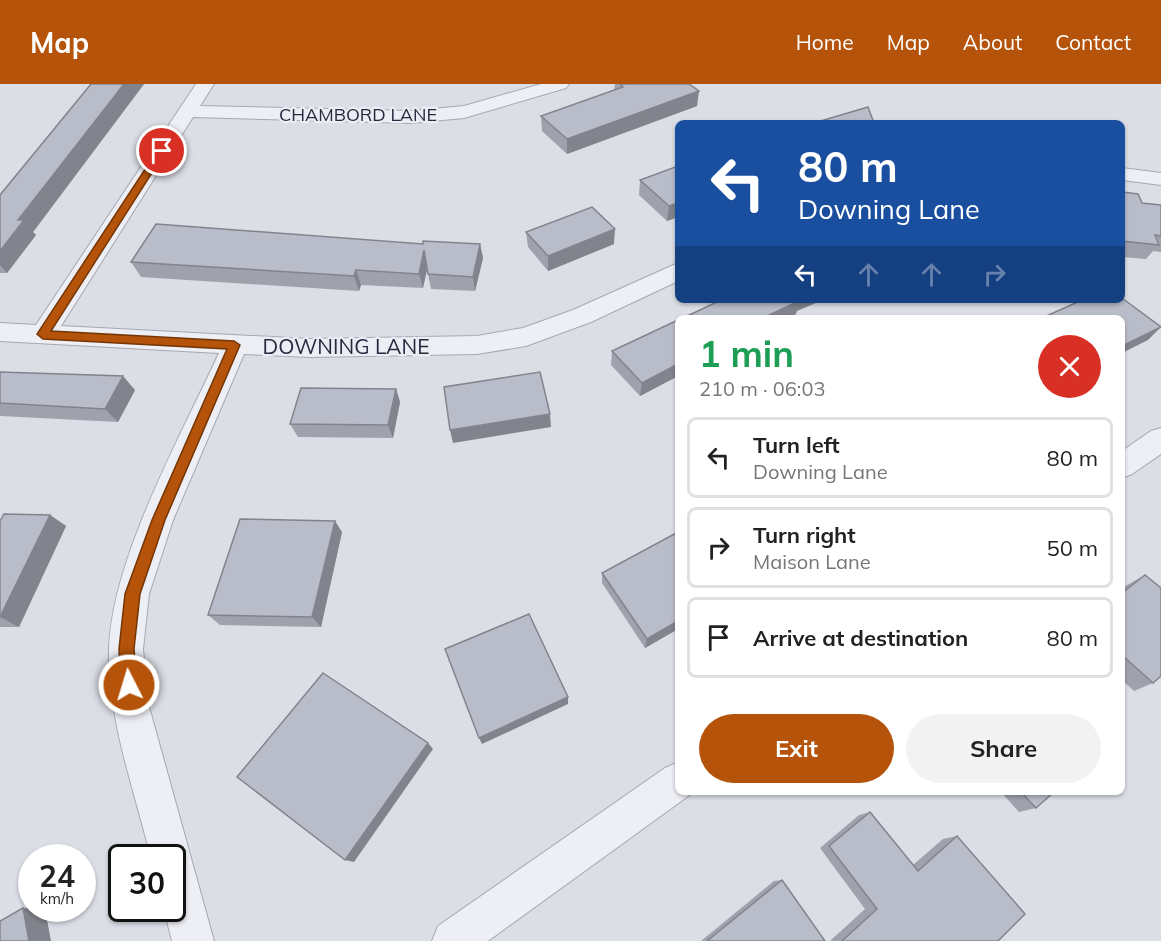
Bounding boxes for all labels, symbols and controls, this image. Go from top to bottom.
text: Map [30,25,89,60]
text: Home [796,29,854,55]
text: Map [887,29,930,55]
text: About [963,29,1022,55]
text: Contact [1055,29,1131,55]
street label: CHAMBORD LANE [279,103,437,126]
pin [136,125,187,176]
icon: arrive [145,134,178,167]
text: 80 m [798,140,898,193]
icon: left [699,144,777,222]
text: Downing Lane [798,192,980,226]
icon: left [789,258,822,291]
icon: ahead [852,258,885,291]
icon: ahead [915,258,948,291]
icon: right [978,258,1011,291]
text: 1 min [699,331,794,376]
street label: DOWNING LANE [262,333,430,359]
button: close [1038,335,1101,398]
text: 210 m · 06:03 [699,376,825,401]
text: Turn left [753,431,840,459]
icon: left [702,441,735,474]
text: 80 m [1047,444,1098,472]
text: Downing Lane [753,459,888,484]
text: Turn right [753,521,856,549]
icon: right [702,531,735,564]
text: 50 m [1047,534,1098,562]
text: Maison Lane [753,549,871,574]
icon: arrive [702,621,735,654]
text: Arrive at destination [753,624,968,652]
text: 80 m [1047,624,1098,652]
position arrow [97,653,161,717]
button: Exit [699,714,894,783]
button: Share [906,714,1101,783]
speed limit sign: 30 [108,844,186,922]
text: 24 [39,857,75,895]
text: km/h [40,889,74,908]

